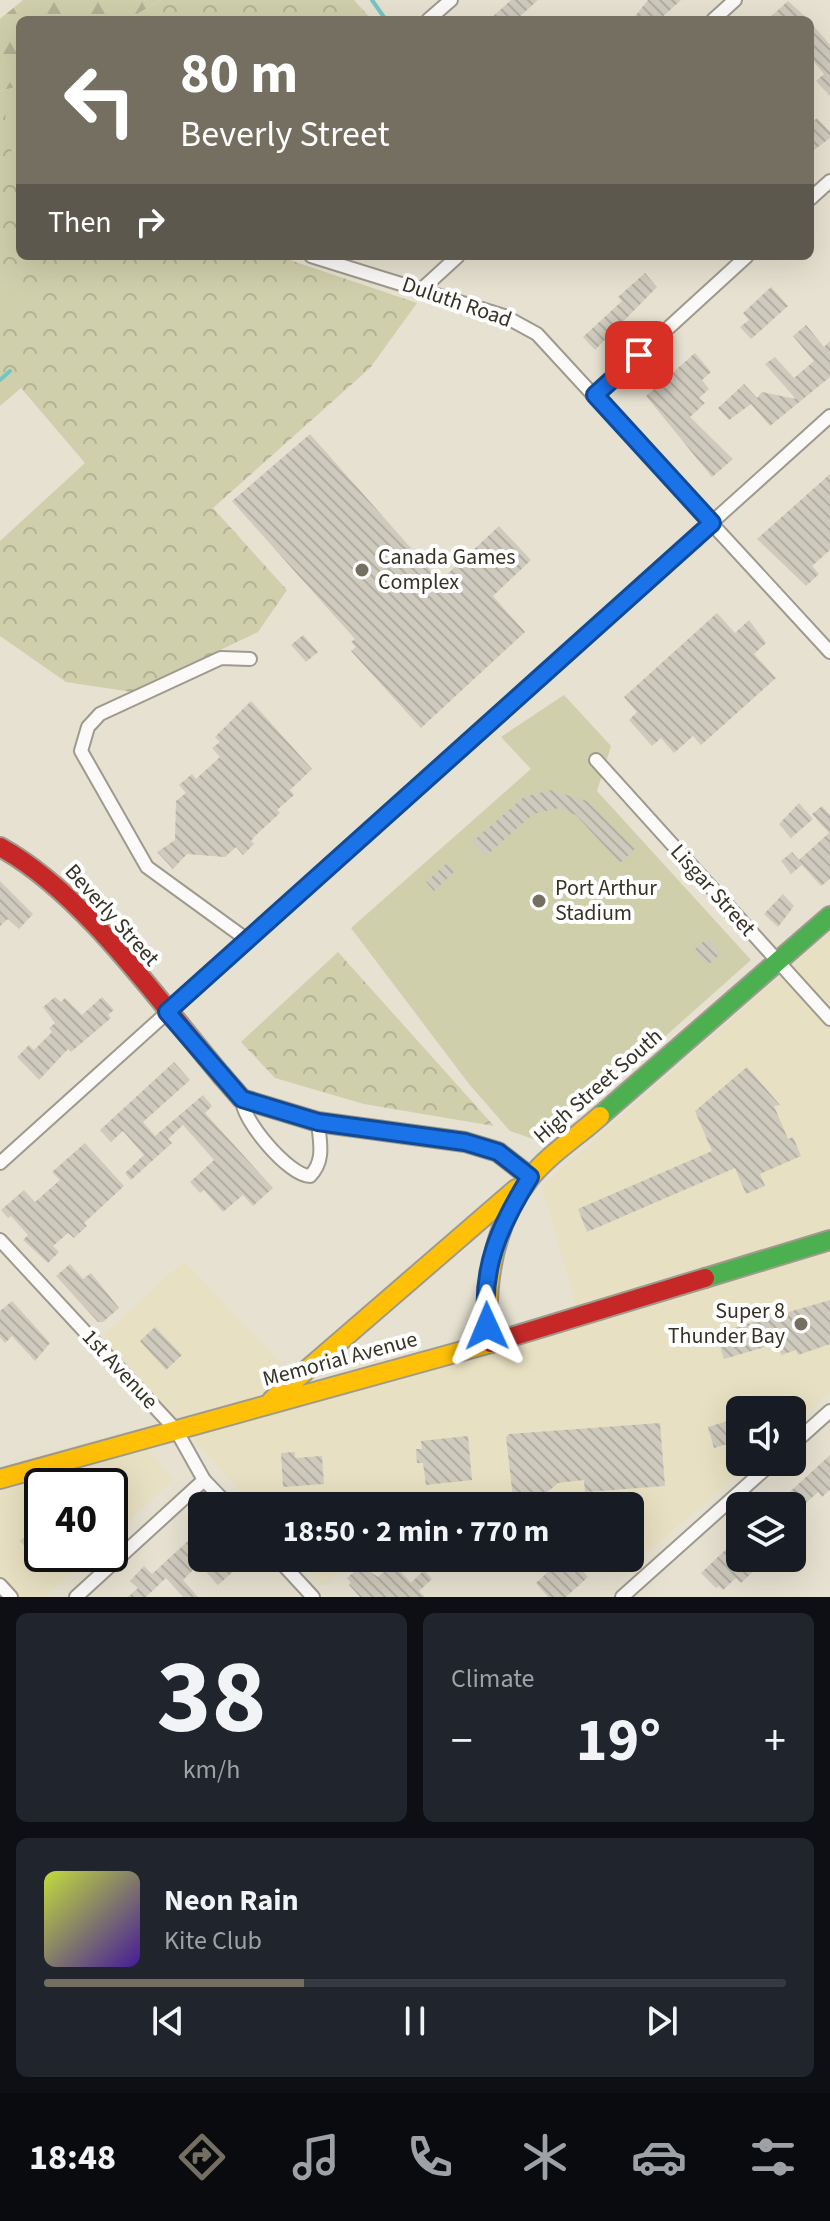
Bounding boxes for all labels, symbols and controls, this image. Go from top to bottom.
text: 80 m [180,35,298,114]
icon: left [48,48,152,152]
text: Beverly Street [180,109,390,160]
icon: right [128,200,172,244]
text: Then [48,201,112,244]
street label: Duluth Road [398,268,516,336]
pin [605,321,673,389]
icon: arrive [617,333,661,377]
place label: Canada Games Complex [378,541,516,598]
marker: Canada Games Complex [353,561,371,579]
street label: Lisgar Street [663,837,764,944]
street label: Beverly Street [57,857,167,974]
place label: Port Arthur Stadium [555,872,657,929]
marker: Port Arthur Stadium [530,892,548,910]
street label: High Street South [526,1021,670,1151]
position arrow [445,1284,529,1368]
place label: Super 8 Thunder Bay [668,1295,786,1352]
marker: Super 8 Thunder Bay [792,1315,810,1333]
street label: 1st Avenue [74,1322,166,1416]
street label: Memorial Avenue [259,1323,421,1395]
map controls [726,1396,806,1572]
button: sound [726,1396,806,1476]
speed limit sign: 40 [24,1468,128,1572]
button: layers [726,1492,806,1572]
text: 18:50 · 2 min · 770 m [283,1510,549,1553]
text: 38 [157,1625,266,1773]
text: Climate [451,1660,535,1697]
text: 19° [576,1699,661,1784]
text: − [451,1710,473,1773]
text: + [764,1710,786,1773]
text: km/h [183,1751,240,1788]
text: Neon Rain [164,1879,299,1922]
text: Kite Club [164,1922,262,1959]
icon: previous [146,1999,190,2043]
icon: pause [393,1999,437,2043]
icon: next [640,1999,684,2043]
icon: directions [174,2129,230,2185]
icon: music [288,2129,344,2185]
icon: phone [402,2129,458,2185]
icon: climate [517,2129,573,2185]
icon: car [631,2129,687,2185]
icon: filters [745,2129,801,2185]
text: 18:48 [29,2132,116,2183]

